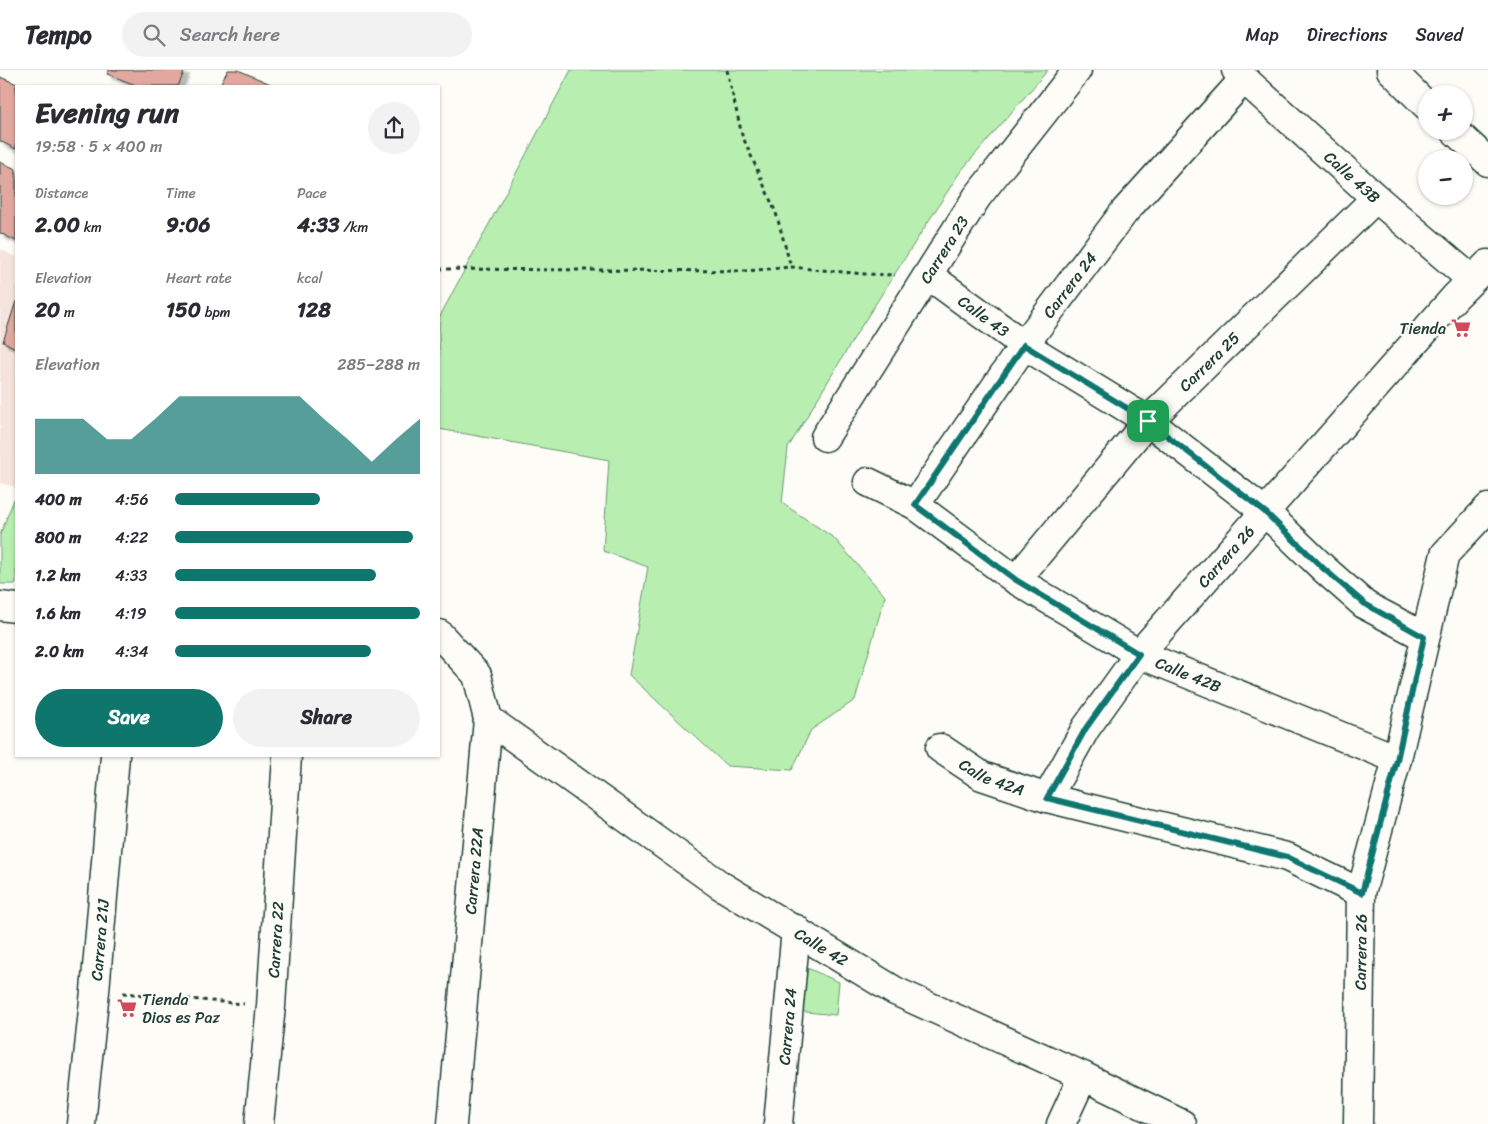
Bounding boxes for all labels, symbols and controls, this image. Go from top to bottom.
search box [122,12,472,57]
text: Tempo [25,14,92,56]
text: Search here [180,18,280,51]
text: Map [1246,19,1279,51]
text: Directions [1307,19,1388,51]
text: Saved [1416,19,1463,51]
icon: search [140,21,168,49]
map controls [1418,85,1473,205]
button: + [1418,85,1473,140]
text: Evening run [35,88,179,137]
button: share [368,102,420,154]
text: 19:58 · 5 × 400 m [35,132,162,161]
street label: Calle 43B [1317,143,1388,210]
button: − [1418,150,1473,205]
text: Distance [35,181,88,206]
text: Time [166,181,196,206]
text: Pace [297,181,327,206]
text: 2.00 [35,206,80,244]
text: 9:06 [166,206,210,244]
text: 4:33 [297,206,340,244]
street label: Carrera 23 [911,209,977,289]
text: km [80,215,102,240]
text: /km [340,215,368,240]
street label: Carrera 24 [1035,245,1104,324]
text: Elevation [35,266,92,291]
text: Heart rate [166,266,232,291]
text: kcal [297,266,322,291]
street label: Calle 43 [952,287,1016,345]
text: 20 [35,291,60,329]
text: 150 [166,291,201,329]
text: 128 [297,291,331,329]
text: m [60,300,75,325]
text: bpm [201,300,231,325]
place label: Tienda [1399,314,1446,343]
supermarket icon: Tienda [1450,317,1472,339]
street label: Carrera 25 [1171,324,1247,399]
text: Elevation [35,350,100,379]
text: 285–288 m [337,350,420,379]
pin [1127,400,1169,442]
icon: arrive [1134,407,1162,435]
text: 400 m [35,485,82,514]
text: 4:56 [115,485,149,514]
street label: Carrera 26 [1190,518,1262,594]
text: 800 m [35,523,81,552]
text: 4:22 [115,523,148,552]
text: 1.2 km [35,561,81,590]
text: 4:33 [115,561,147,590]
text: 1.6 km [35,599,81,628]
text: 4:19 [115,599,147,628]
text: 2.0 km [35,637,84,666]
text: 4:34 [115,637,149,666]
street label: Calle 42B [1151,648,1226,701]
button: Save [35,689,223,747]
button: Share [233,689,420,747]
street label: Calle 42A [953,750,1028,804]
street label: Carrera 22A [456,826,492,916]
street label: Carrera 21J [81,897,117,982]
street label: Carrera 22 [258,901,292,979]
street label: Carrera 26 [1345,914,1375,990]
street label: Calle 42 [789,919,854,974]
place label: Tienda Dios es Paz [142,985,221,1032]
street label: Carrera 24 [769,987,805,1066]
supermarket icon: Tienda Dios es Paz [116,997,138,1019]

